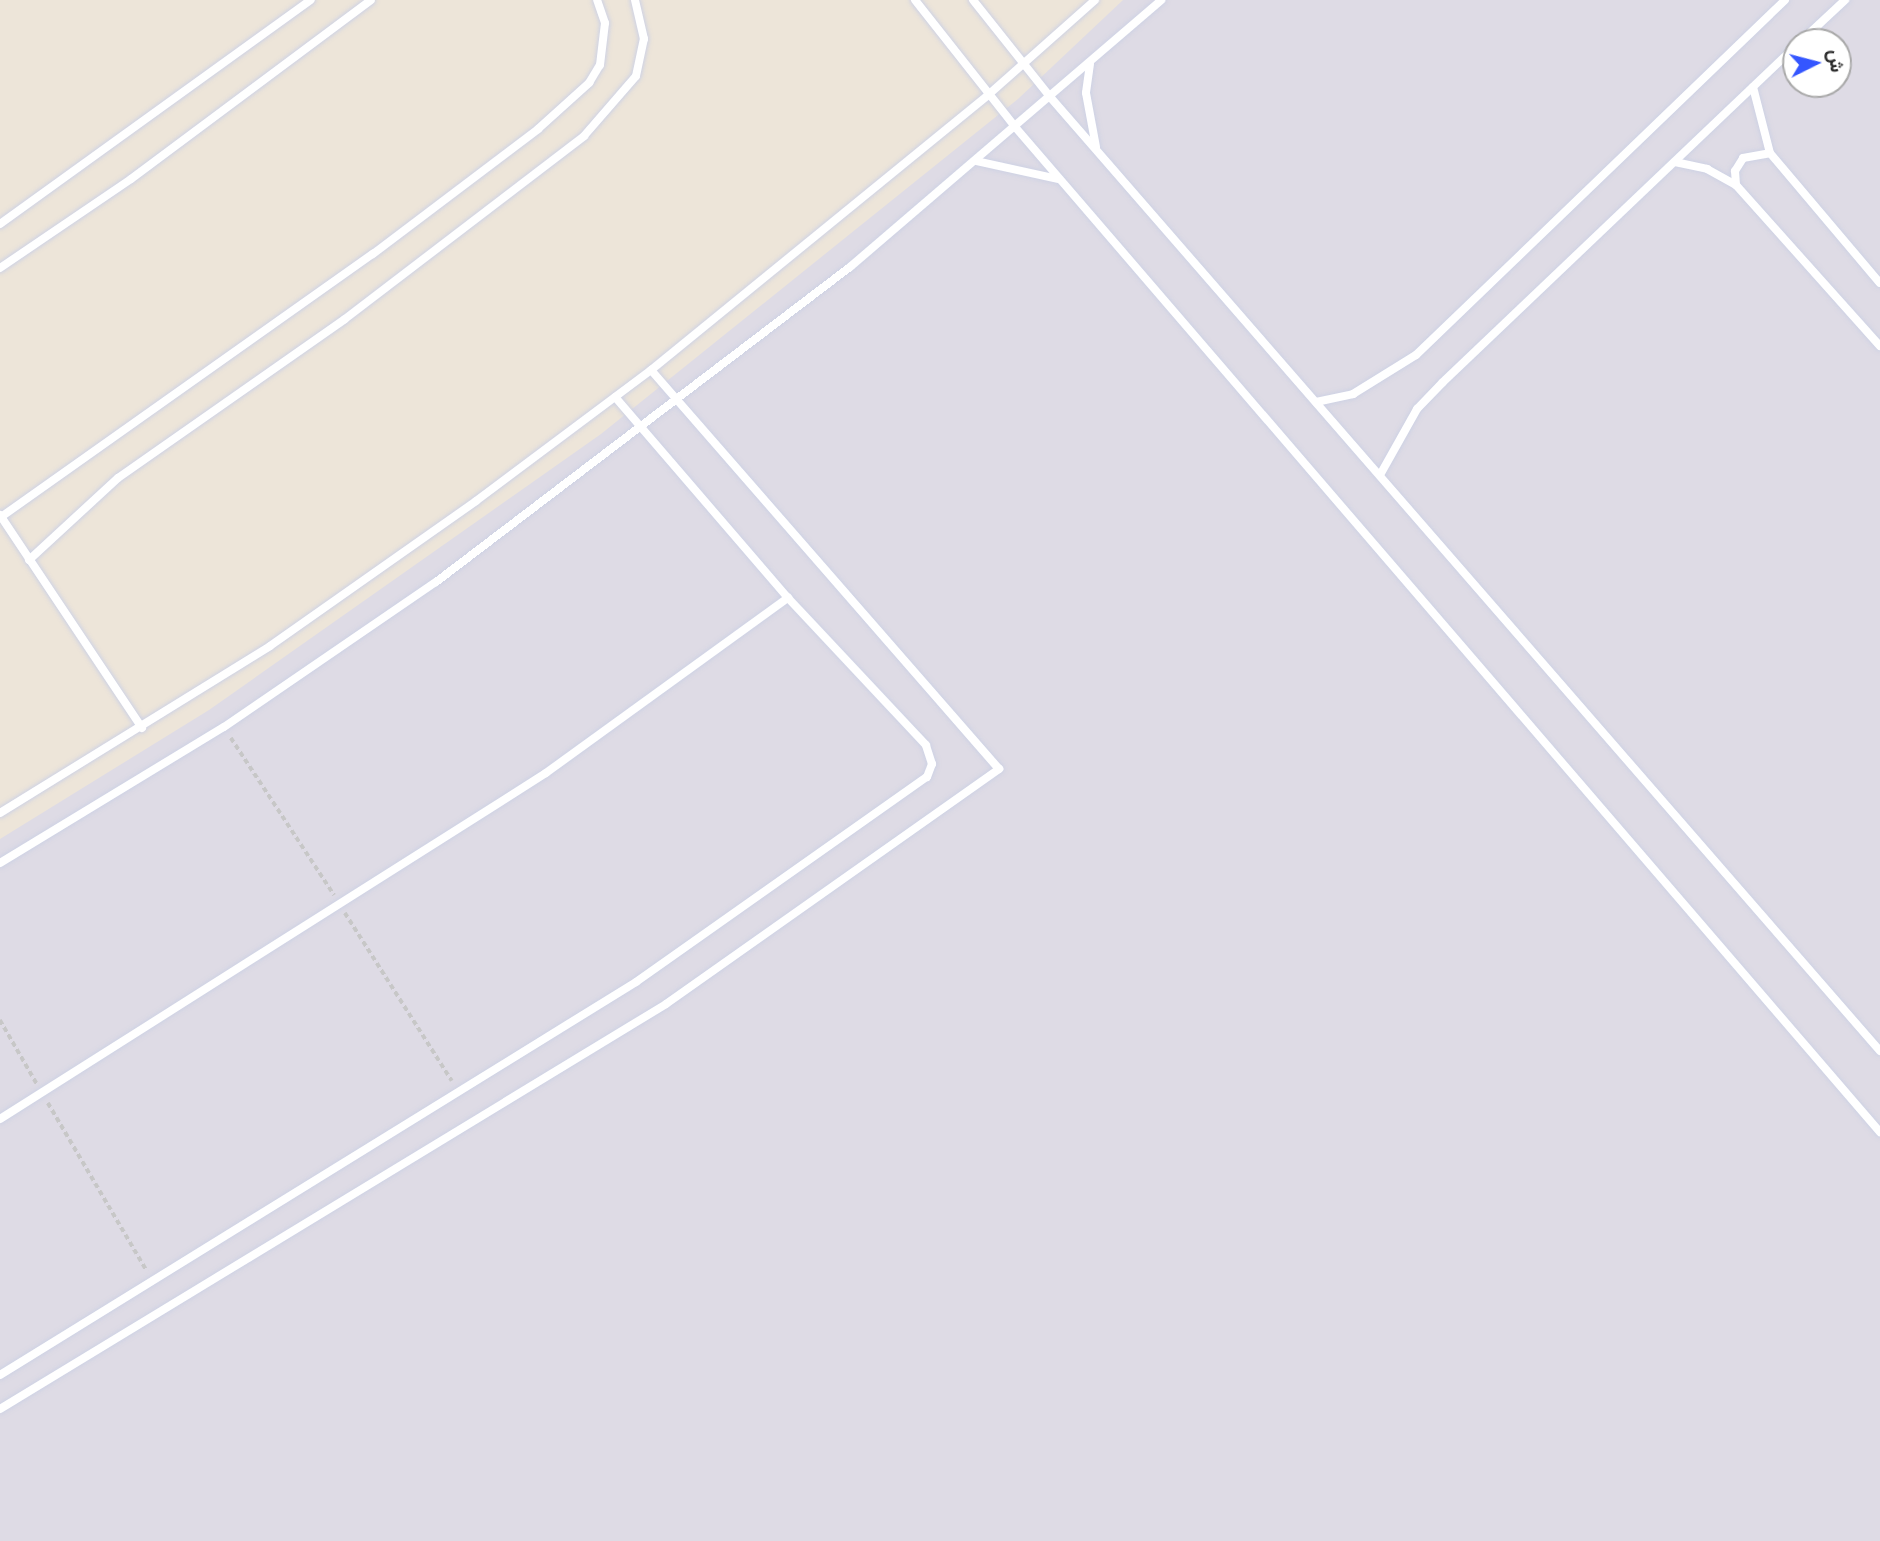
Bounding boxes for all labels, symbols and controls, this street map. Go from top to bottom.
north arrow [1782,28,1852,98]
text: ش [1823,48,1849,74]

